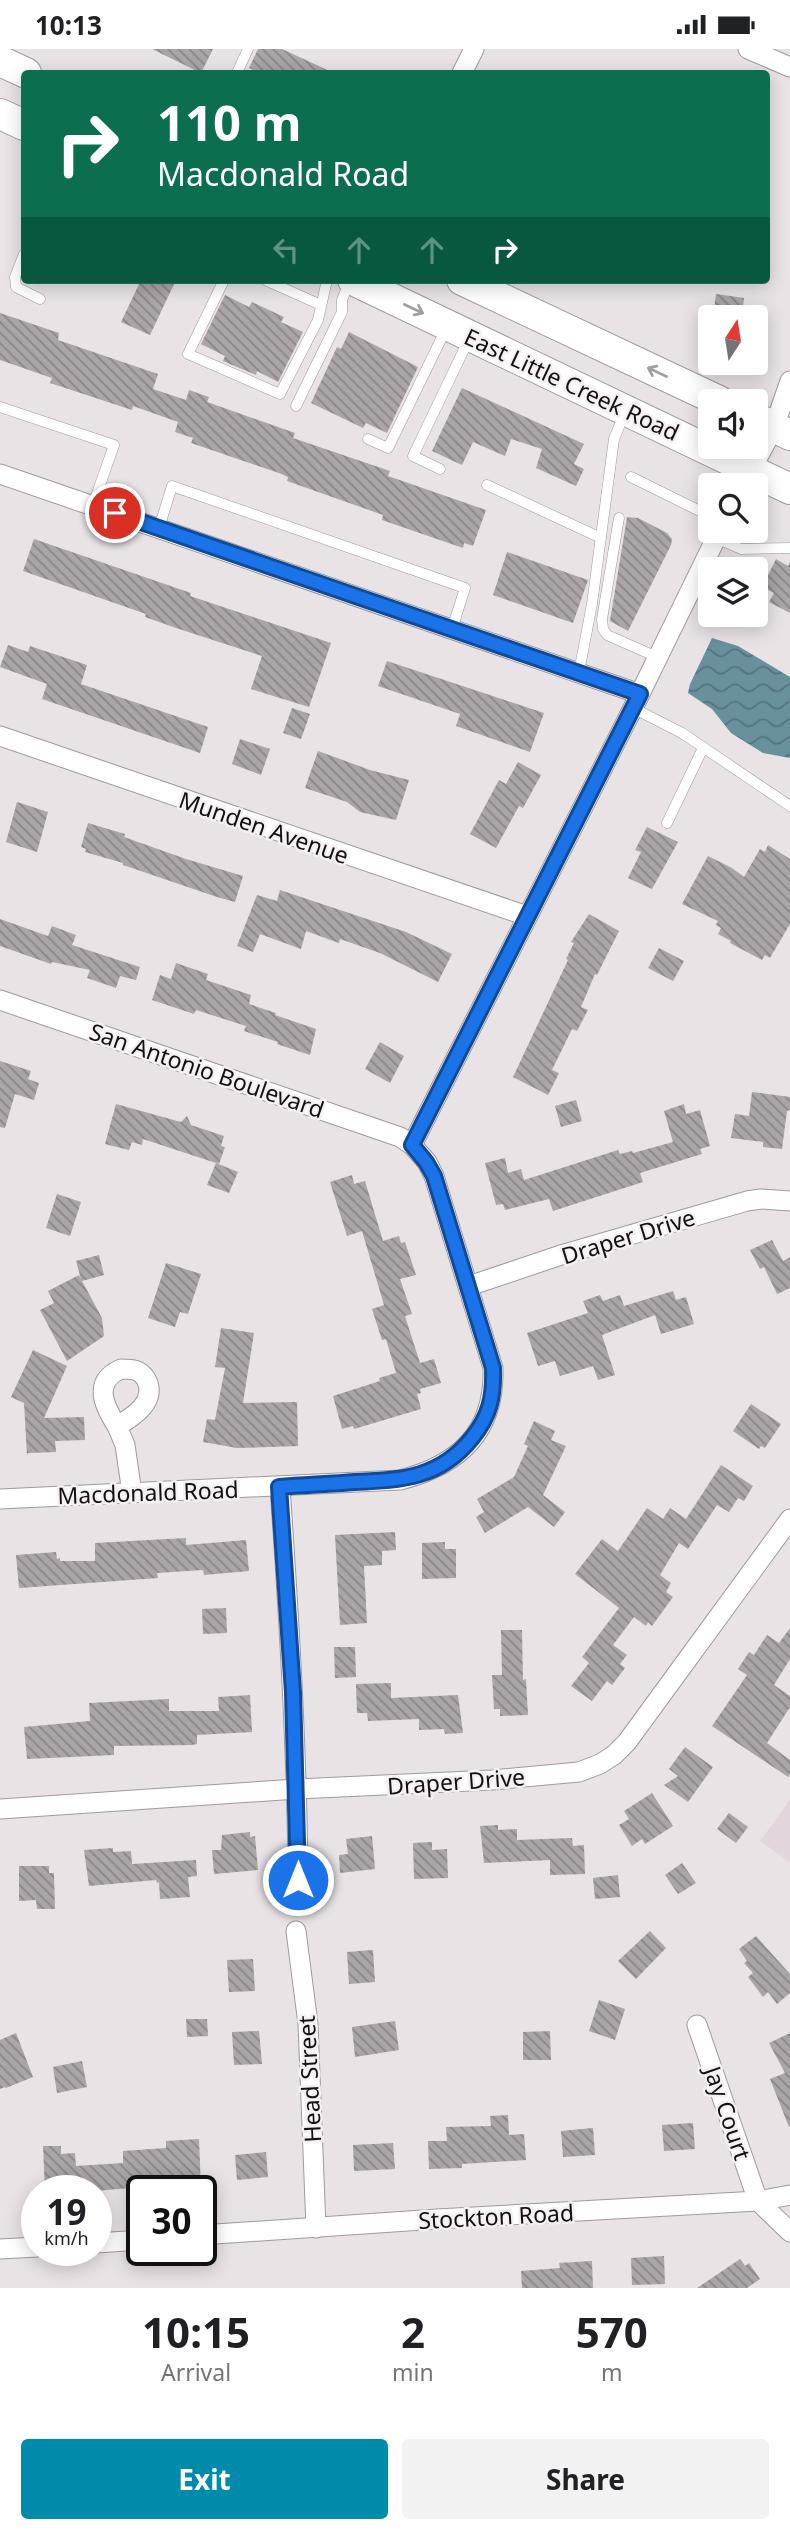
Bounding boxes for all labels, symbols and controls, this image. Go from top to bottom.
text: 10:13 [35,7,102,43]
text: 110 m [157,89,302,155]
icon: right [42,98,133,189]
text: Macdonald Road [157,152,409,195]
icon: left [267,231,305,269]
icon: ahead [340,231,378,269]
icon: ahead [413,231,451,269]
icon: right [486,231,524,269]
one-way arrow [403,303,424,316]
north arrow [698,305,768,375]
map controls [698,305,768,627]
street label: East Little Creek Road [459,320,685,448]
one-way arrow [647,364,668,378]
button: sound [698,389,768,459]
button: search [698,473,768,543]
pin [85,483,145,543]
icon: arrive [96,494,134,532]
button: layers [698,557,768,627]
street label: Munden Avenue [175,783,353,871]
street label: San Antonio Boulevard [85,1015,329,1125]
street label: Draper Drive [557,1200,699,1272]
street label: Macdonald Road [57,1473,239,1511]
street label: Draper Drive [386,1760,526,1802]
position arrow [261,1843,335,1917]
street label: Head Street [290,2015,328,2143]
street label: Jay Court [696,2060,759,2164]
speed limit sign: 30 [126,2175,217,2266]
text: 19 [46,2188,87,2235]
street label: Stockton Road [417,2196,575,2236]
text: km/h [44,2226,89,2250]
text: 10:15 [142,2303,250,2360]
text: 2 [401,2303,425,2360]
text: 570 [576,2303,648,2360]
text: Arrival [161,2356,231,2388]
text: min [392,2356,434,2388]
text: m [601,2356,623,2388]
button: Exit [21,2439,388,2519]
button: Share [402,2439,769,2519]

